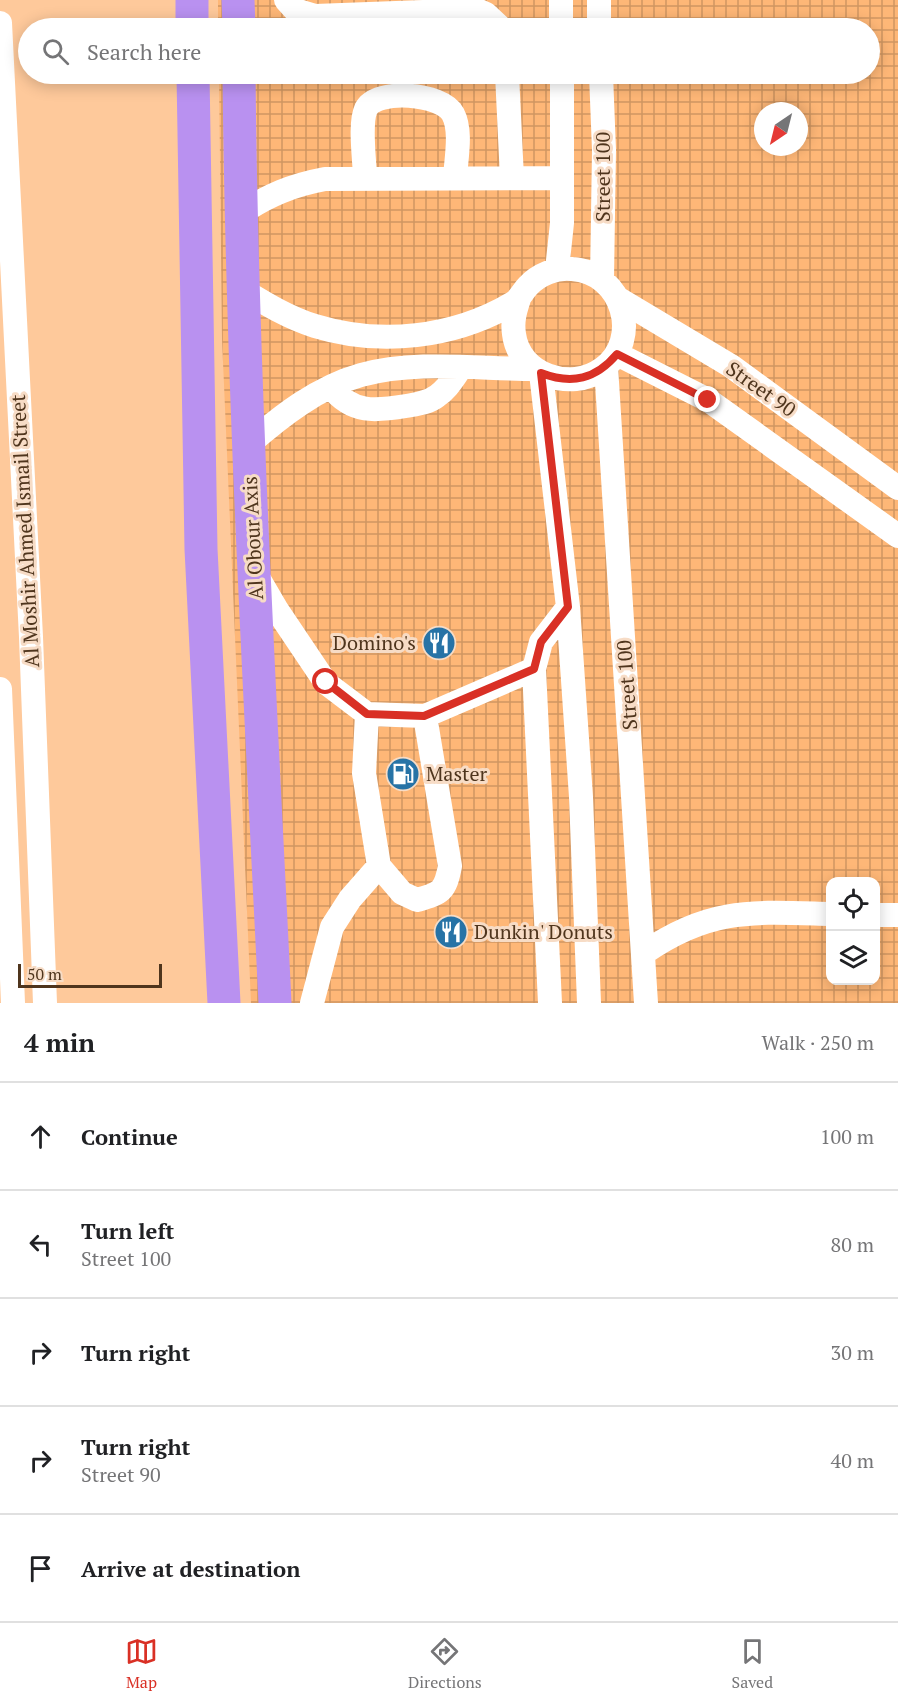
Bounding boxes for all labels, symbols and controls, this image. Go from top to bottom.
search box [18,18,880,84]
icon: search [39,35,72,68]
text: Search here [87,37,201,66]
north arrow [754,102,808,156]
street label: Street 100 [589,132,616,222]
street label: Street 90 [721,355,802,422]
route end [694,386,720,412]
street label: Al Moshir Ahmed Ismail Street [4,393,45,668]
street label: Al Obour Axis [236,476,269,600]
restaurant icon: Domino's [421,625,457,661]
place label: Domino's [333,629,416,656]
street label: Street 100 [610,639,643,731]
route start [312,668,338,694]
fuel station icon: Master [385,756,421,792]
place label: Master [426,760,488,787]
map controls [826,877,880,985]
button: locate [826,877,880,931]
restaurant icon: Dunkin' Donuts [433,914,469,950]
place label: Dunkin' Donuts [474,918,613,945]
button: layers [826,931,880,985]
scale bar [18,961,162,989]
text: 50 m [27,963,62,985]
text: 4 min [24,1025,95,1059]
text: Walk · 250 m [762,1029,874,1056]
icon: ahead [24,1120,57,1153]
text: Continue [81,1122,178,1151]
text: 100 m [820,1123,874,1150]
text: Turn left [81,1216,174,1245]
icon: left [24,1228,57,1261]
text: 80 m [831,1231,874,1258]
text: Street 100 [81,1245,171,1272]
icon: right [24,1336,57,1369]
text: Turn right [81,1338,190,1367]
text: 30 m [831,1339,874,1366]
text: Turn right [81,1432,190,1461]
icon: right [24,1444,57,1477]
text: 40 m [831,1447,874,1474]
text: Street 90 [81,1461,161,1488]
icon: arrive [24,1552,57,1585]
text: Arrive at destination [81,1554,300,1583]
tab: Map [125,1635,158,1693]
tab: Directions [408,1635,482,1693]
tab: Saved [732,1635,773,1693]

